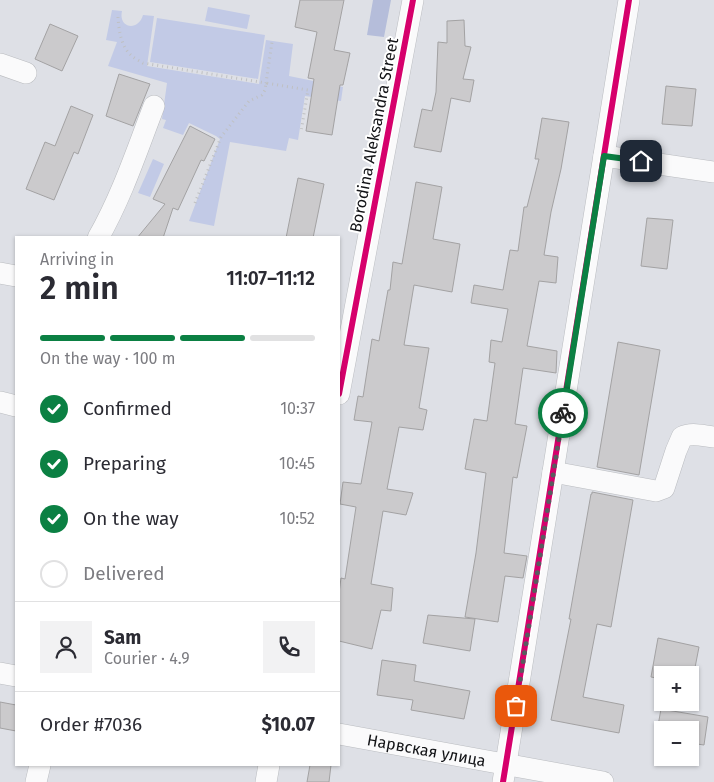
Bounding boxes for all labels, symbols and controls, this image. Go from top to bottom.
street label: Borodina Aleksandra Street [346,36,402,234]
pin [620,140,662,182]
icon: home [627,147,655,175]
text: Arriving in [40,250,114,269]
text: 11:07–11:12 [226,267,315,290]
text: 2 min [40,269,119,307]
text: On the way · 100 m [40,349,175,368]
courier [538,388,588,438]
icon: check [40,395,68,423]
text: Confirmed [83,397,172,420]
text: 10:37 [280,399,315,418]
icon: bike [549,399,577,427]
icon: check [40,450,68,478]
text: Preparing [83,452,166,475]
text: 10:45 [279,454,315,473]
icon: check [40,505,68,533]
text: On the way [83,507,179,530]
text: 10:52 [279,509,315,528]
text: Delivered [83,562,165,585]
button: person [40,621,92,673]
button: phone [263,621,315,673]
text: Sam [104,626,141,649]
text: Courier · 4.9 [104,649,190,668]
map controls [654,666,699,766]
button: + [654,666,699,711]
pin [495,685,537,727]
icon: bag [502,692,530,720]
text: Order #7036 [40,713,142,736]
text: $10.07 [261,713,315,736]
button: − [654,721,699,766]
street label: Нарвская улица [366,730,487,770]

